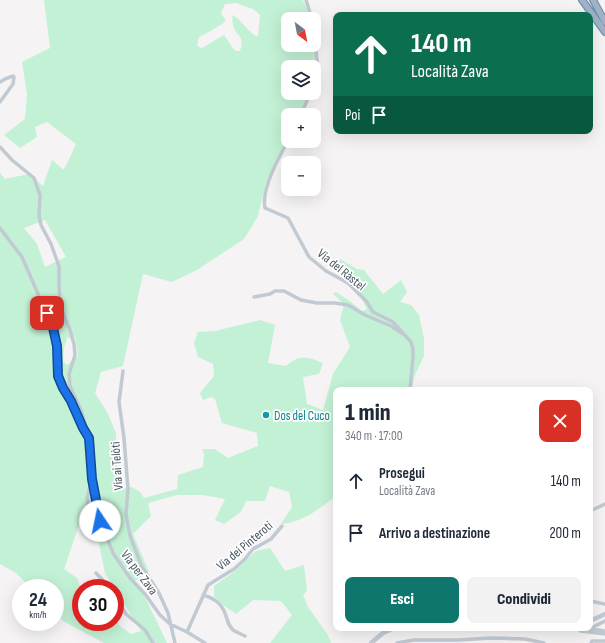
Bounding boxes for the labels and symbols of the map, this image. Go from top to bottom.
north arrow [281,12,321,52]
street label: Via del Ràstel [314,245,369,294]
pin [30,296,64,330]
place label: Dos del Cuco [274,408,330,424]
marker: Dos del Cuco [261,410,271,420]
street label: Via ai Telòti [107,441,127,491]
position arrow [79,500,121,542]
street label: Via dei Pinteroti [213,518,276,574]
street label: Via per Zava [117,547,161,598]
speed limit sign: 30 [72,579,124,631]

